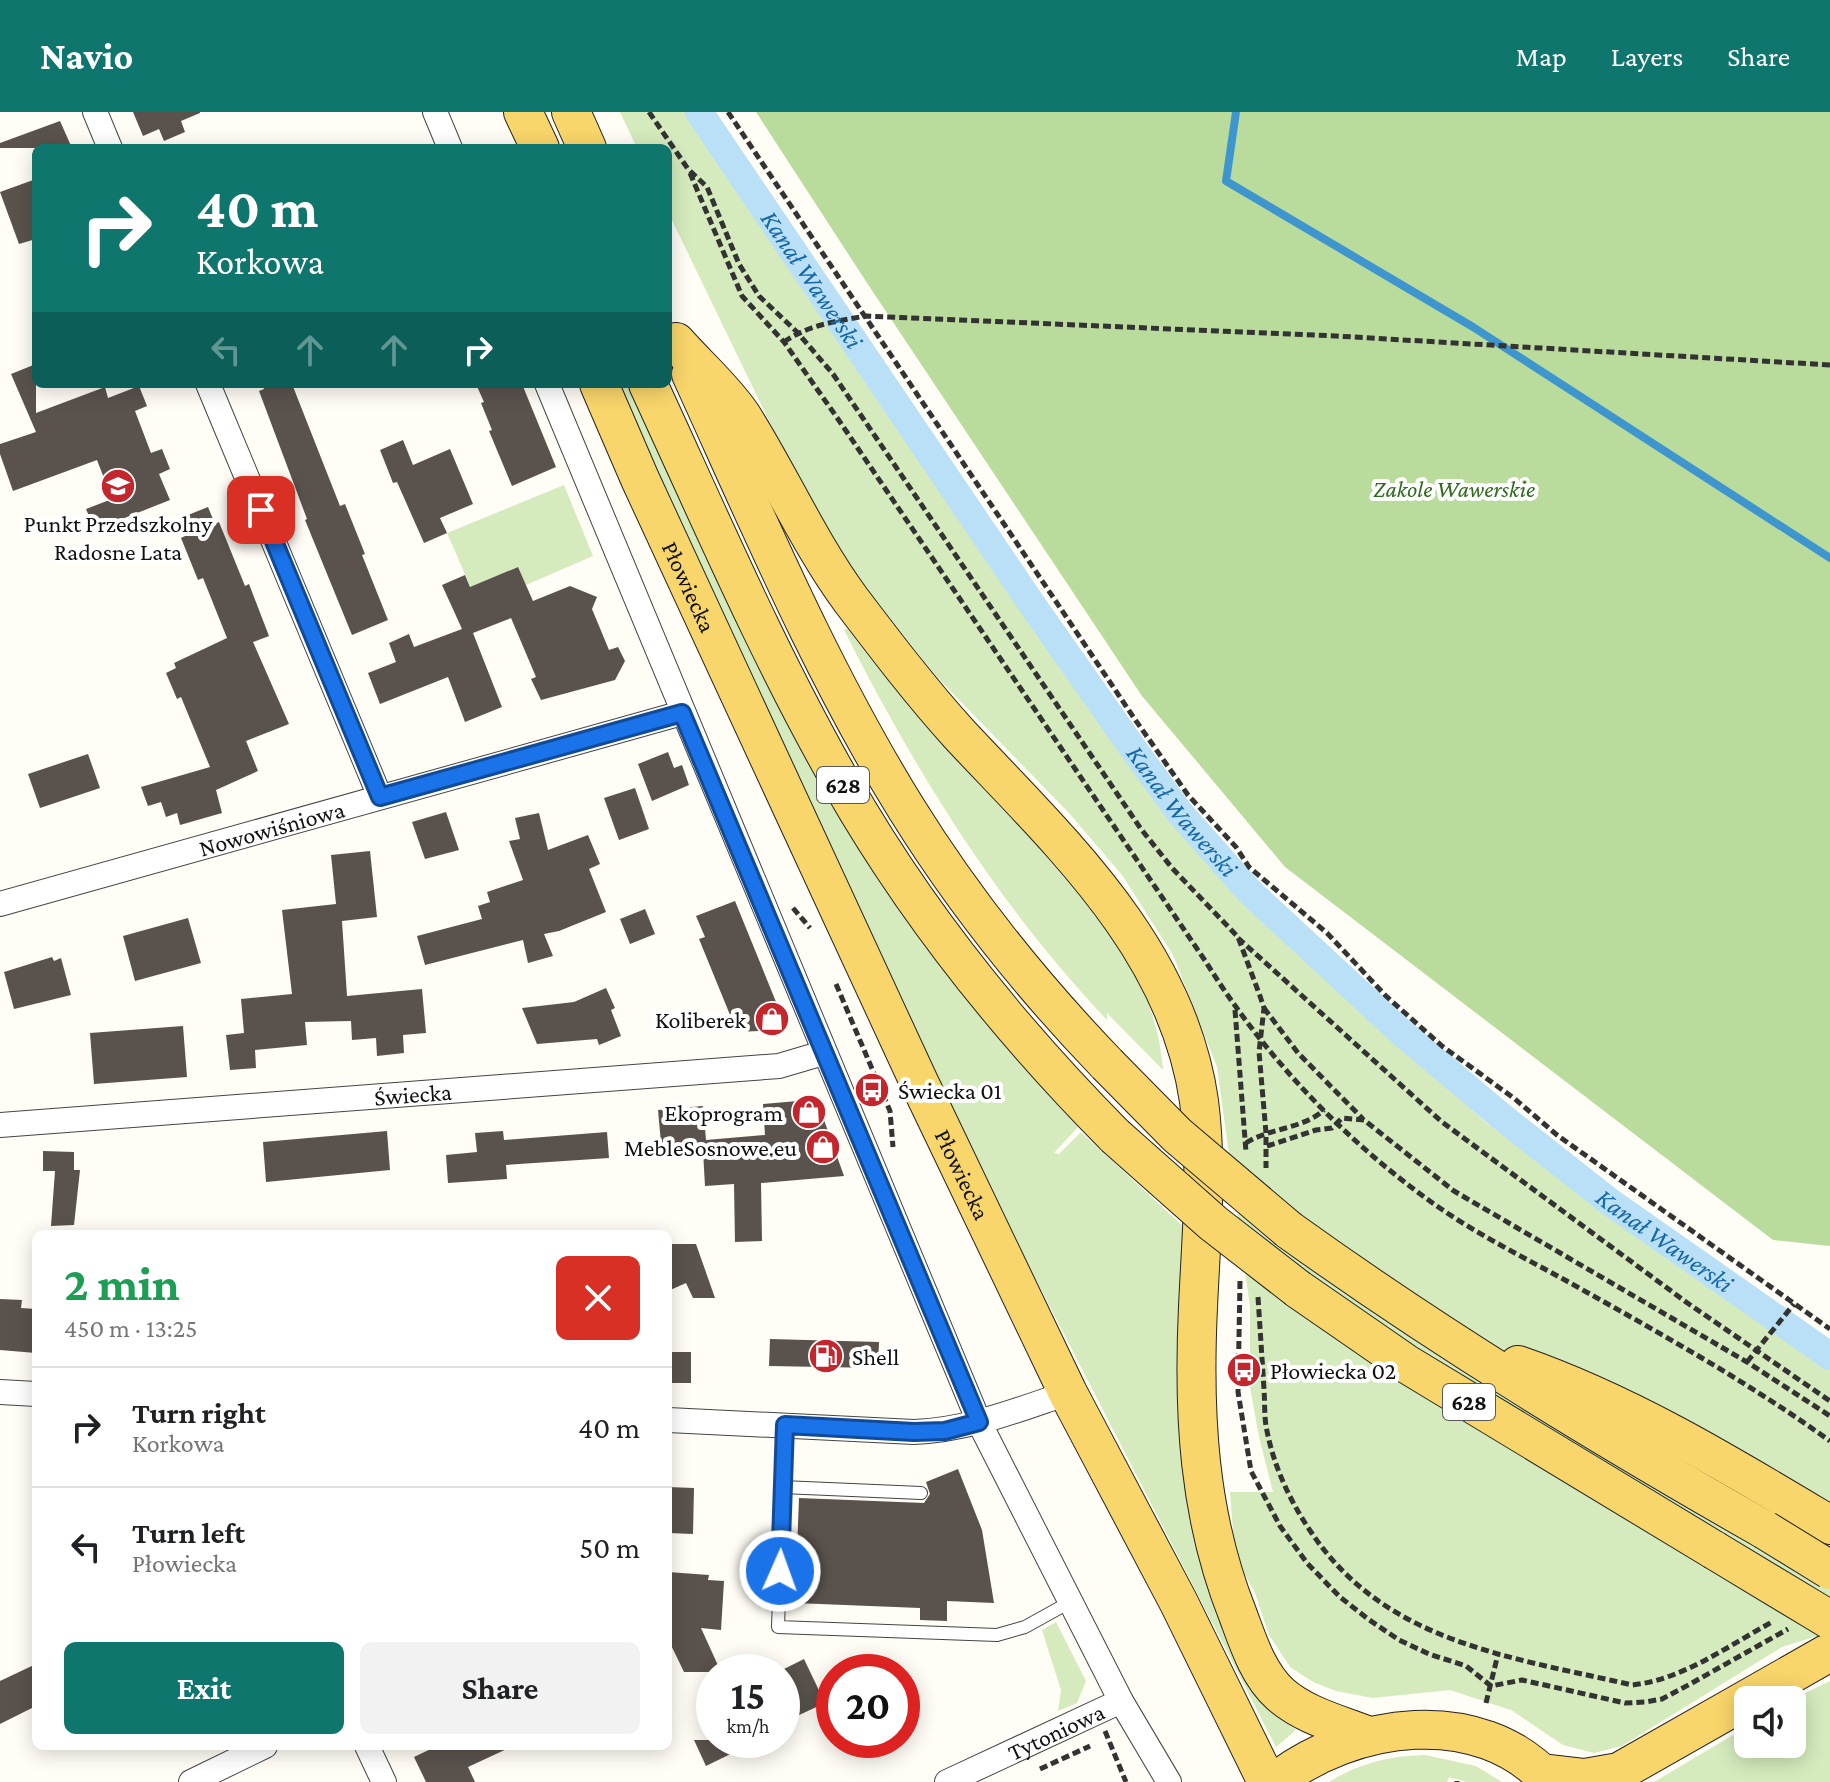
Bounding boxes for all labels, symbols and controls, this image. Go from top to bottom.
text: Navio [40,35,133,77]
text: Map [1516,41,1567,72]
text: Layers [1611,41,1683,72]
text: Share [1727,41,1790,72]
icon: right [64,176,168,280]
text: 40 m [196,177,318,239]
water label: Kanał Wawerski [755,205,869,354]
text: Korkowa [196,242,324,282]
icon: left [204,328,248,372]
icon: ahead [288,328,332,372]
icon: ahead [372,328,416,372]
icon: right [456,328,500,372]
school or university icon: Punkt Przedszkolny Radosne Lata [99,467,137,505]
park label: Zakole Wawerskie [1373,475,1535,502]
pin [227,476,295,544]
icon: arrive [239,488,283,532]
place label: Punkt Przedszkolny Radosne Lata [24,510,213,565]
street label: Płowiecka [657,537,722,636]
water label: Kanał Wawerski [1121,739,1244,882]
road number: 628 [817,767,869,803]
street label: Nowowiśniowa [196,795,347,861]
shop icon: Koliberek [753,1000,791,1038]
place label: Koliberek [655,1006,747,1033]
bus stop icon: Świecka 01 [853,1071,891,1109]
street label: Świecka [373,1077,453,1110]
place label: Świecka 01 [898,1077,1002,1104]
shop icon: Ekoprogram [790,1093,828,1131]
place label: Ekoprogram [664,1099,783,1126]
street label: Płowiecka [930,1125,996,1224]
shop icon: MebleSosnowe.eu [804,1128,842,1166]
place label: MebleSosnowe.eu [624,1134,797,1161]
water label: Kanał Wawerski [1591,1182,1739,1298]
button: close [556,1256,640,1340]
text: 2 min [64,1257,180,1310]
text: 450 m · 13:25 [64,1314,197,1343]
fuel station icon: Shell [807,1337,845,1375]
place label: Shell [852,1343,899,1370]
bus stop icon: Płowiecka 02 [1225,1351,1263,1389]
place label: Płowiecka 02 [1270,1357,1396,1384]
road number: 628 [1443,1384,1495,1420]
text: Turn right [132,1396,266,1429]
icon: right [64,1405,108,1449]
text: 40 m [578,1411,640,1444]
text: Korkowa [132,1429,225,1458]
text: Turn left [132,1516,245,1549]
icon: left [64,1525,108,1569]
position arrow [738,1529,822,1613]
text: 50 m [579,1531,640,1564]
text: Płowiecka [132,1549,237,1578]
button: Exit [64,1642,344,1734]
button: Share [360,1642,640,1734]
speed limit sign: 20 [816,1654,920,1758]
text: 15 [731,1673,765,1718]
map controls [1734,1686,1806,1758]
button: sound [1734,1686,1806,1758]
street label: Tytoniowa [1003,1697,1108,1765]
text: km/h [726,1715,770,1737]

